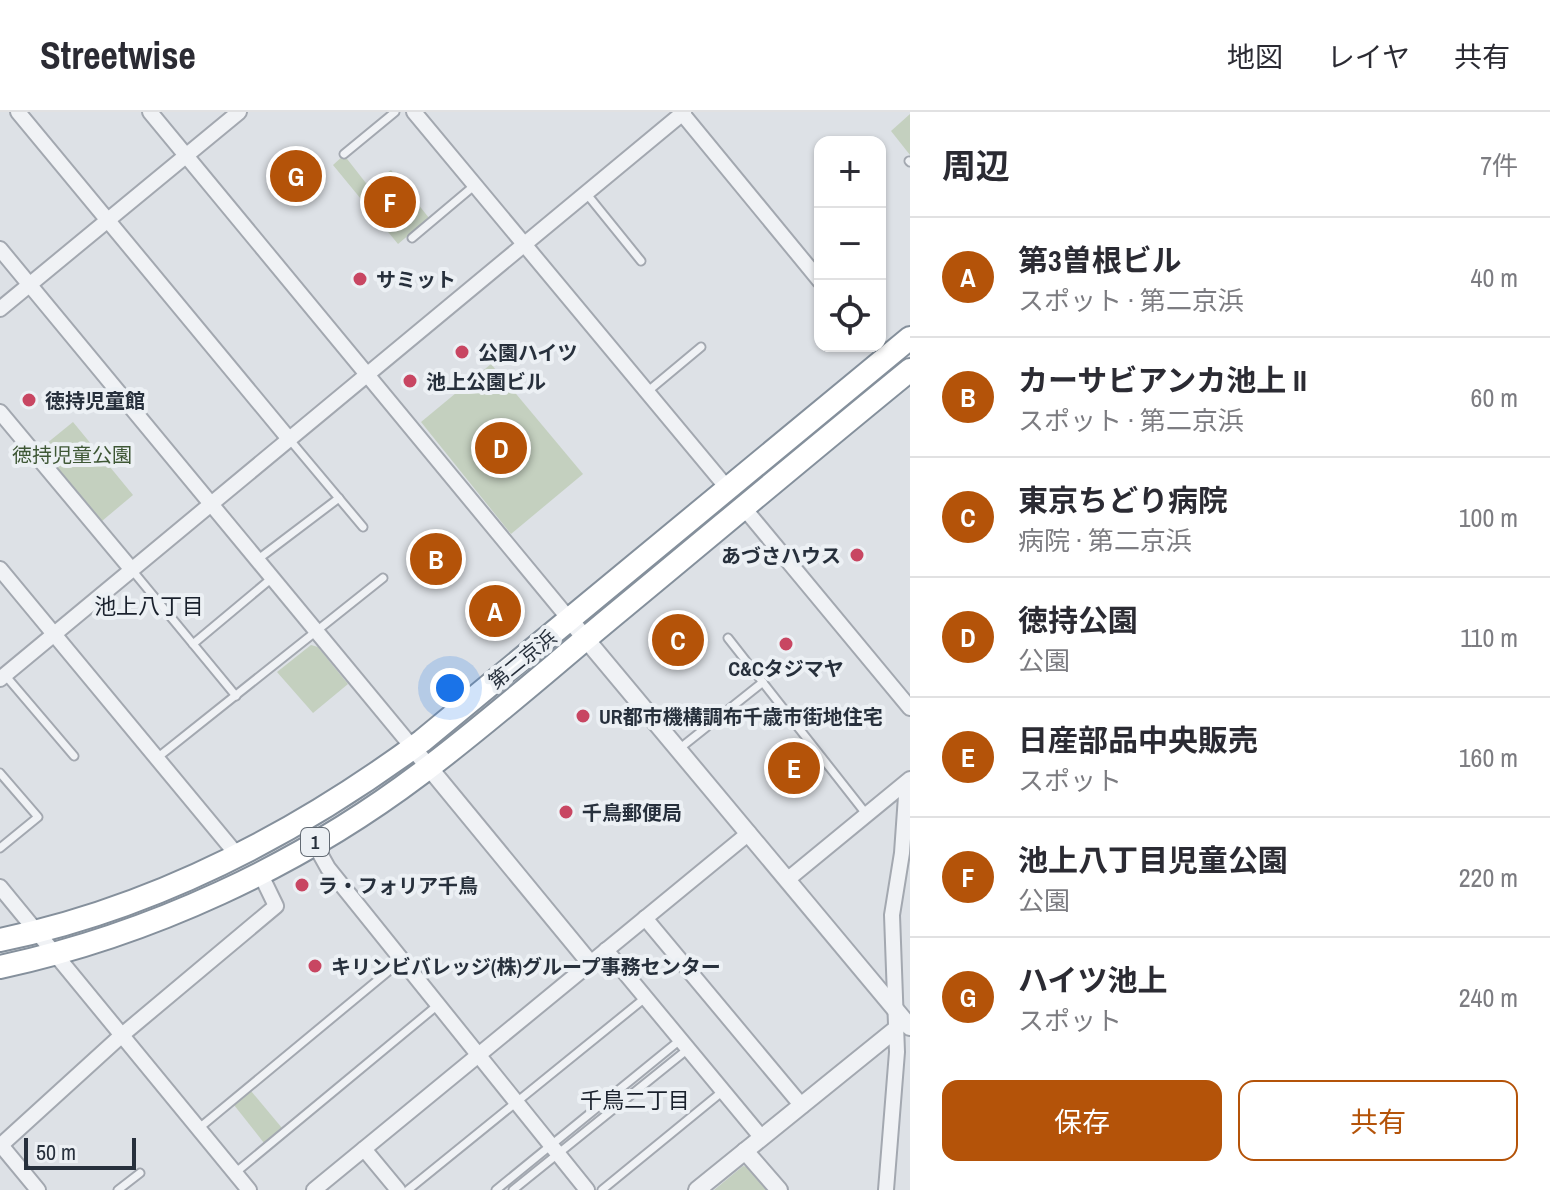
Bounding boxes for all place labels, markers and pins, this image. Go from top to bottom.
pin: G [270,146,322,206]
pin: F [364,172,416,232]
place label: サミット [376,266,456,293]
marker: サミット [351,270,369,288]
place label: 公園ハイツ [478,339,578,366]
marker: 公園ハイツ [453,343,471,361]
place label: 池上公園ビル [426,368,546,395]
marker: 池上公園ビル [401,372,419,390]
place label: 徳持児童館 [45,387,145,414]
marker: 徳持児童館 [20,391,38,409]
pin: D [475,418,527,478]
pin: B [410,529,462,589]
place label: あづさハウス [721,542,841,569]
marker: あづさハウス [848,546,866,564]
pin: A [469,581,521,641]
pin: C [652,610,704,670]
marker: C&Cタジマヤ [777,635,795,653]
place label: C&Cタジマヤ [728,655,844,682]
place label: UR都市機構調布千歳市街地住宅 [599,703,883,730]
marker: UR都市機構調布千歳市街地住宅 [574,707,592,725]
pin: E [768,738,820,798]
place label: 千鳥郵便局 [582,799,682,826]
marker: 千鳥郵便局 [557,803,575,821]
place label: ラ・フォリア千鳥 [318,872,478,899]
marker: ラ・フォリア千鳥 [293,876,311,894]
place label: キリンビバレッジ(株)グループ事務センター [331,953,721,980]
marker: キリンビバレッジ(株)グループ事務センター [306,957,324,975]

